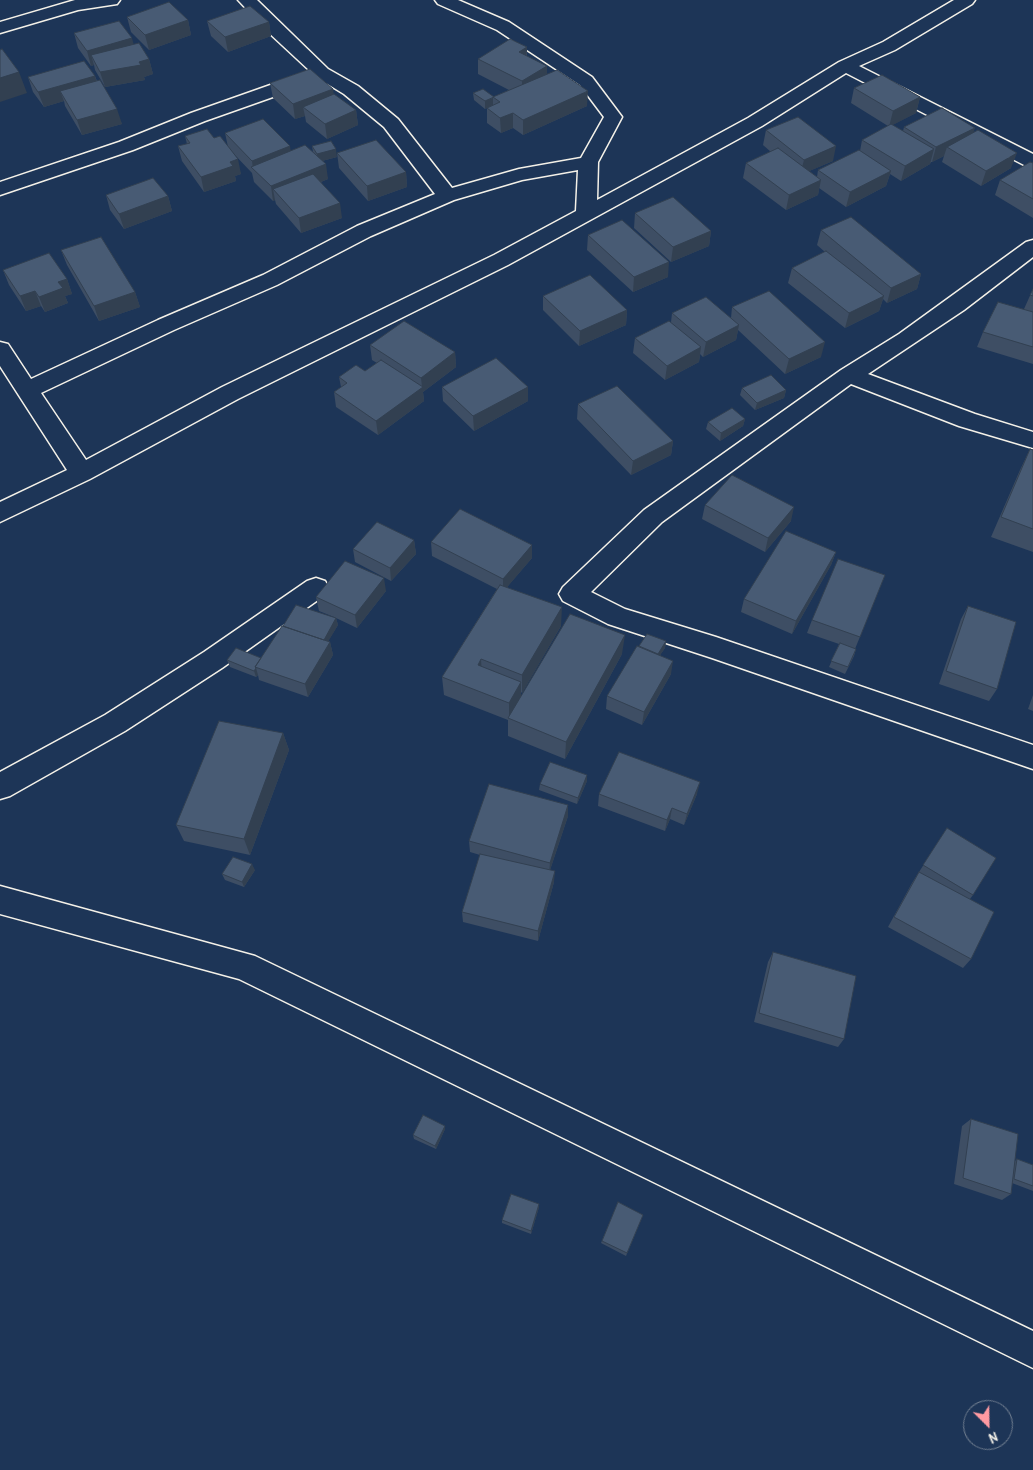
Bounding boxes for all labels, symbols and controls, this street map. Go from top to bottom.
north arrow [963,1400,1013,1450]
text: N [987,1428,1001,1449]

